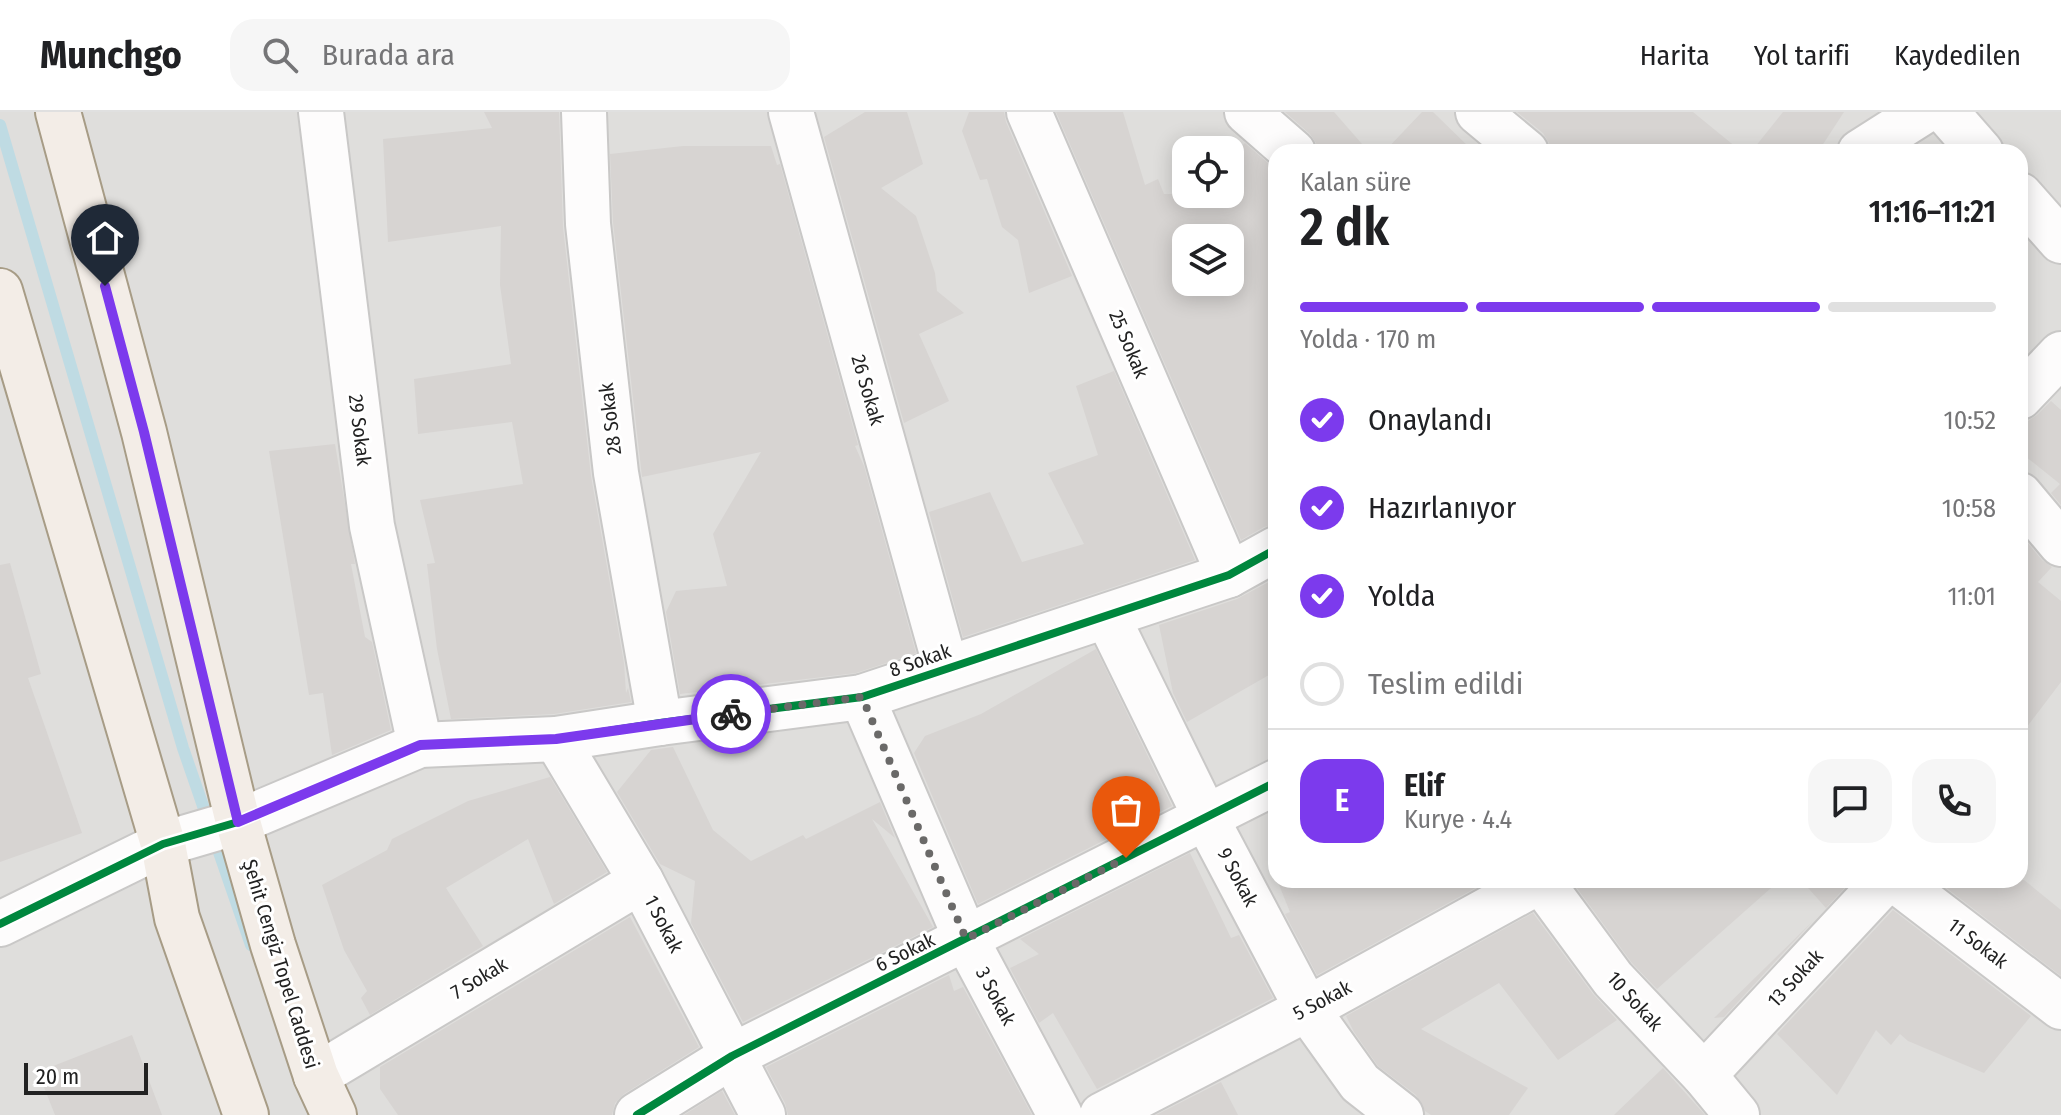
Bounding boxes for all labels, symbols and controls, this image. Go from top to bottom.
search box [230,19,790,91]
text: Munchgo [40,32,182,78]
icon: search [258,33,302,77]
text: Burada ara [322,37,455,73]
text: Harita [1640,39,1710,72]
text: Yol tarifi [1754,39,1850,72]
text: Kaydedilen [1894,39,2021,72]
map controls [1172,136,1244,296]
button: locate [1172,136,1244,208]
text: Kalan süre [1300,167,1411,198]
text: 11:16–11:21 [1869,194,1996,230]
text: 2 dk [1300,196,1389,259]
pin [71,204,139,286]
icon: home [83,216,127,260]
button: layers [1172,224,1244,296]
street label: 25 Sokak [1104,307,1154,382]
text: Yolda · 170 m [1300,324,1436,355]
street label: 26 Sokak [847,352,890,429]
street label: 28 Sokak [594,381,626,456]
street label: 29 Sokak [344,393,376,468]
icon: check [1300,398,1344,442]
text: Onaylandı [1368,402,1492,438]
text: 10:52 [1944,405,1996,436]
icon: check [1300,486,1344,530]
text: Hazırlanıyor [1368,490,1516,526]
text: 10:58 [1942,493,1996,524]
icon: check [1300,574,1344,618]
text: Yolda [1368,578,1436,614]
text: 11:01 [1948,581,1996,612]
street label: 8 Sokak [886,638,954,682]
text: Teslim edildi [1368,666,1523,702]
courier [691,674,771,754]
icon: bike [709,692,753,736]
button: chat [1808,759,1892,843]
button: phone [1912,759,1996,843]
text: Elif [1404,768,1444,804]
pin [1092,776,1160,858]
text: E [1335,783,1349,819]
icon: bag [1104,788,1148,832]
text: Kurye · 4.4 [1404,804,1512,835]
street label: 9 Sokak [1213,844,1264,911]
street label: Şehit Cengiz Topel Caddesi [237,856,324,1072]
street label: 1 Sokak [639,891,689,957]
street label: 11 Sokak [1943,913,2013,974]
street label: 6 Sokak [871,927,939,977]
street label: 13 Sokak [1762,944,1828,1012]
street label: 7 Sokak [447,952,512,1004]
street label: 3 Sokak [971,963,1022,1030]
street label: 10 Sokak [1602,966,1668,1036]
street label: 5 Sokak [1289,974,1356,1025]
scale bar [24,1059,148,1095]
text: 20 m [36,1063,79,1090]

